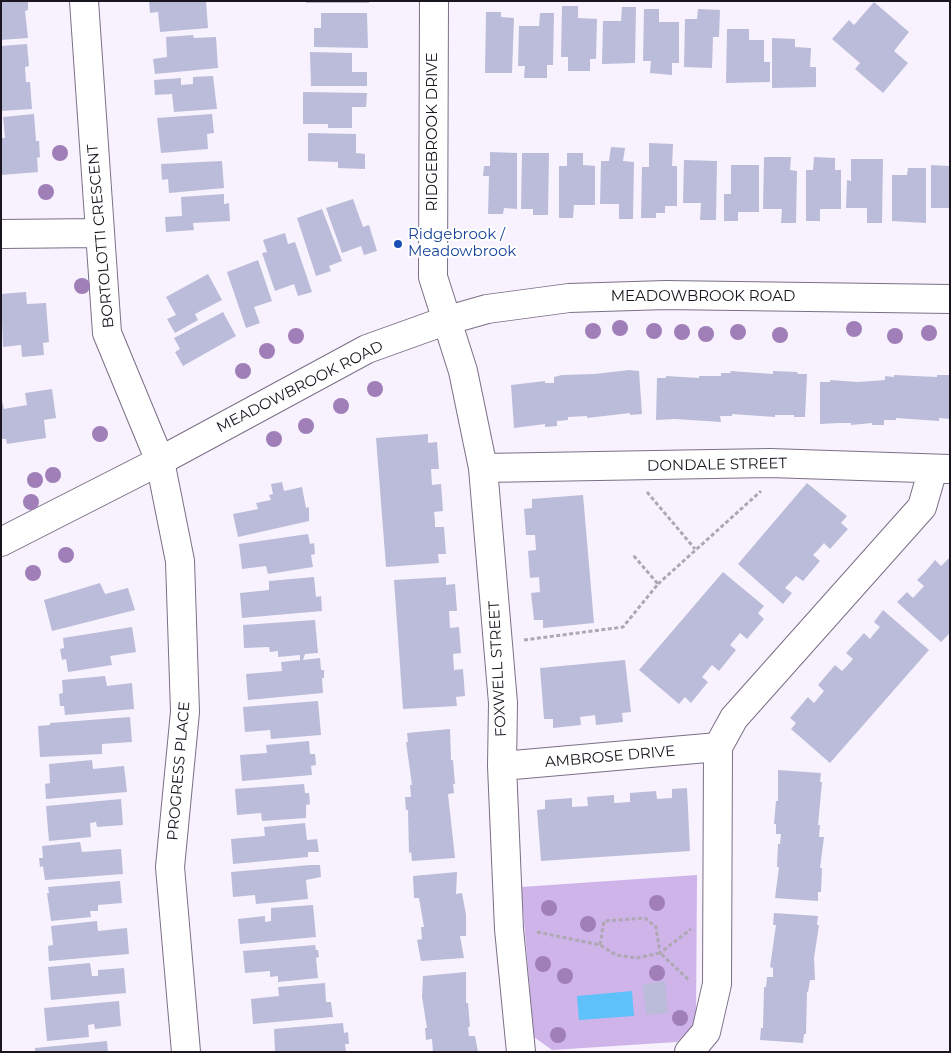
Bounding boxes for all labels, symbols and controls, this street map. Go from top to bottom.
street label: RIDGEBROOK DRIVE [424,52,442,212]
street label: BORTOLOTTI CRESCENT [84,143,118,329]
place label: Ridgebrook / Meadowbrook [408,226,516,261]
marker: Ridgebrook / Meadowbrook [392,238,404,250]
street label: MEADOWBROOK ROAD [611,288,795,306]
street label: MEADOWBROOK ROAD [214,337,386,437]
street label: DONDALE STREET [647,455,787,475]
street label: FOXWELL STREET [485,600,511,738]
street label: PROGRESS PLACE [164,701,194,841]
street label: AMBROSE DRIVE [544,742,676,772]

